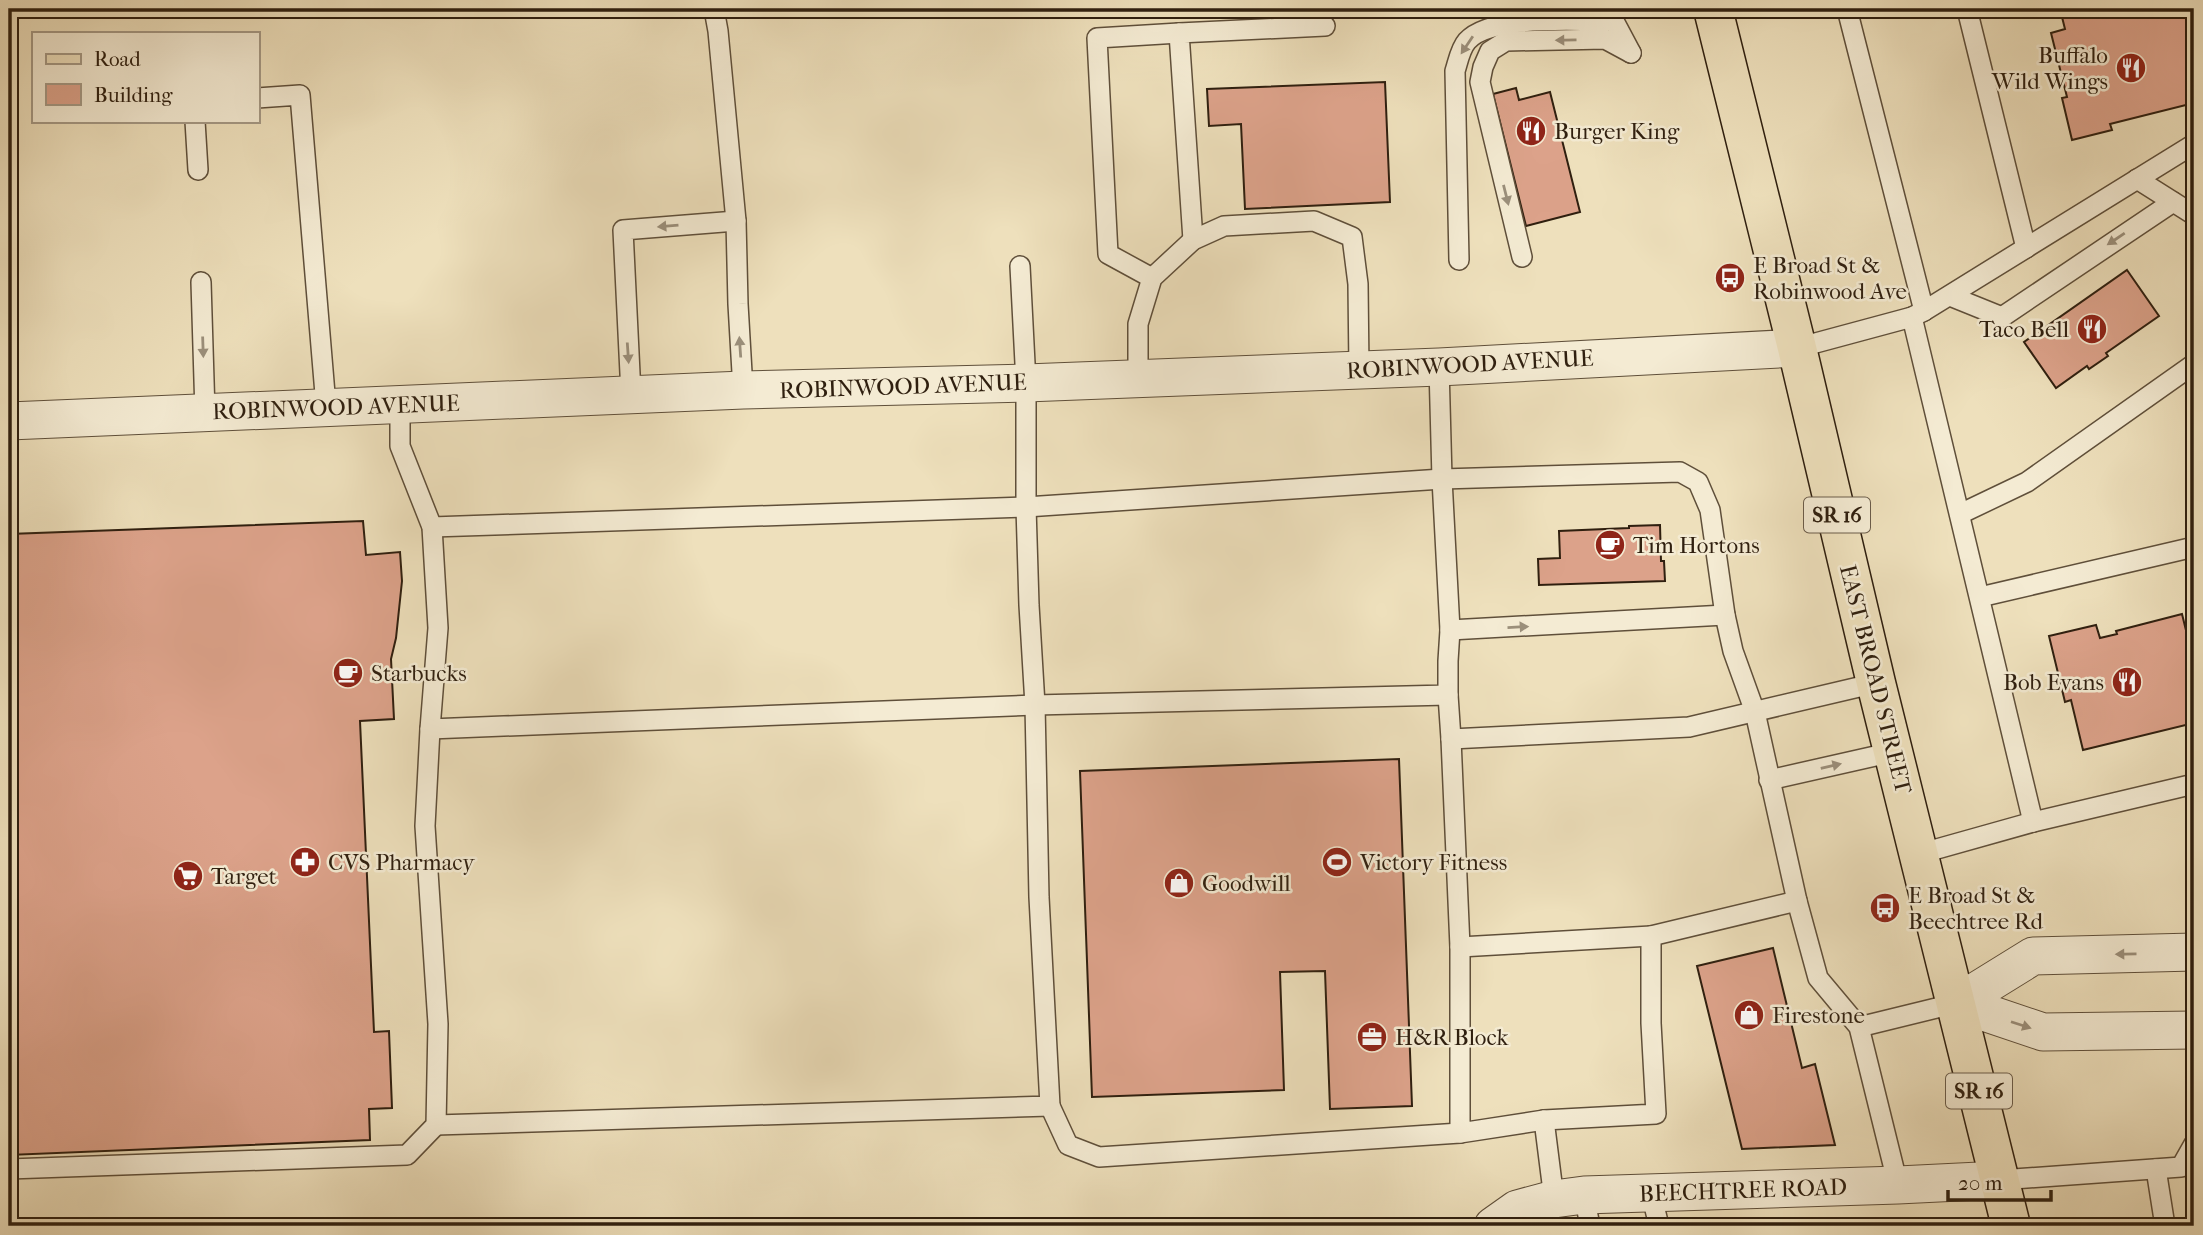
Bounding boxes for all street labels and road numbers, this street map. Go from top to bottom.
street label: ROBINWOOD AVENUE [1346,345,1594,384]
street label: ROBINWOOD AVENUE [779,369,1027,404]
street label: ROBINWOOD AVENUE [212,390,460,425]
road number: SR 16 [1804,498,1870,532]
street label: EAST BROAD STREET [1834,562,1917,797]
road number: SR 16 [1946,1074,2012,1108]
street label: BEECHTREE ROAD [1639,1173,1847,1208]

